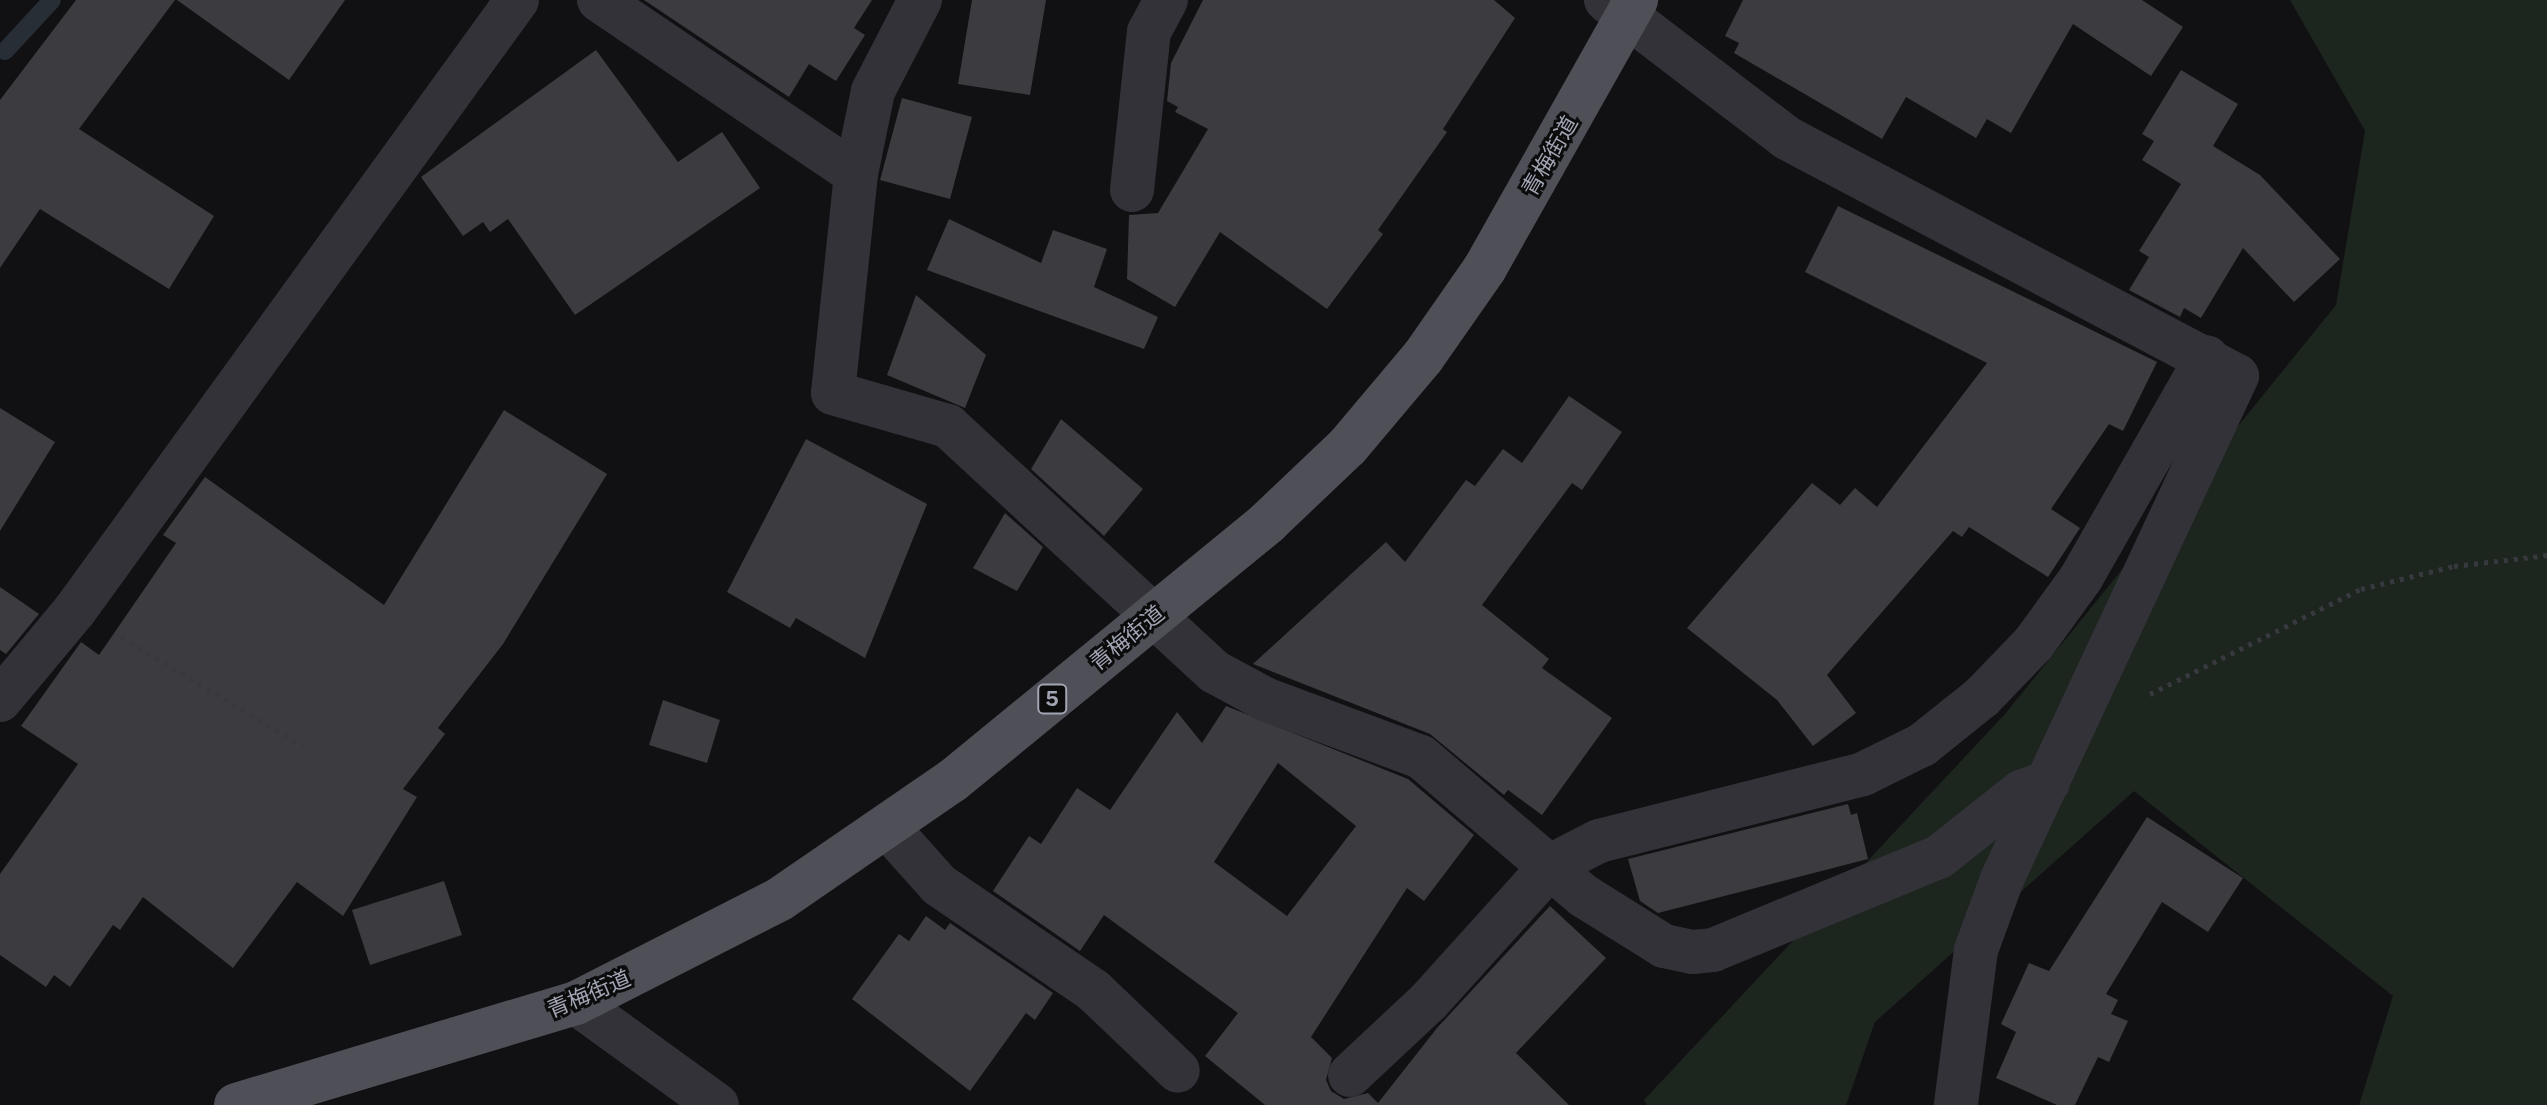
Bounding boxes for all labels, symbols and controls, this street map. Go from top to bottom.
street label: 青梅街道 [1517,111,1583,201]
street label: 青梅街道 [1084,600,1170,676]
road number: 5 [1036,683,1068,715]
street label: 青梅街道 [543,965,635,1023]

